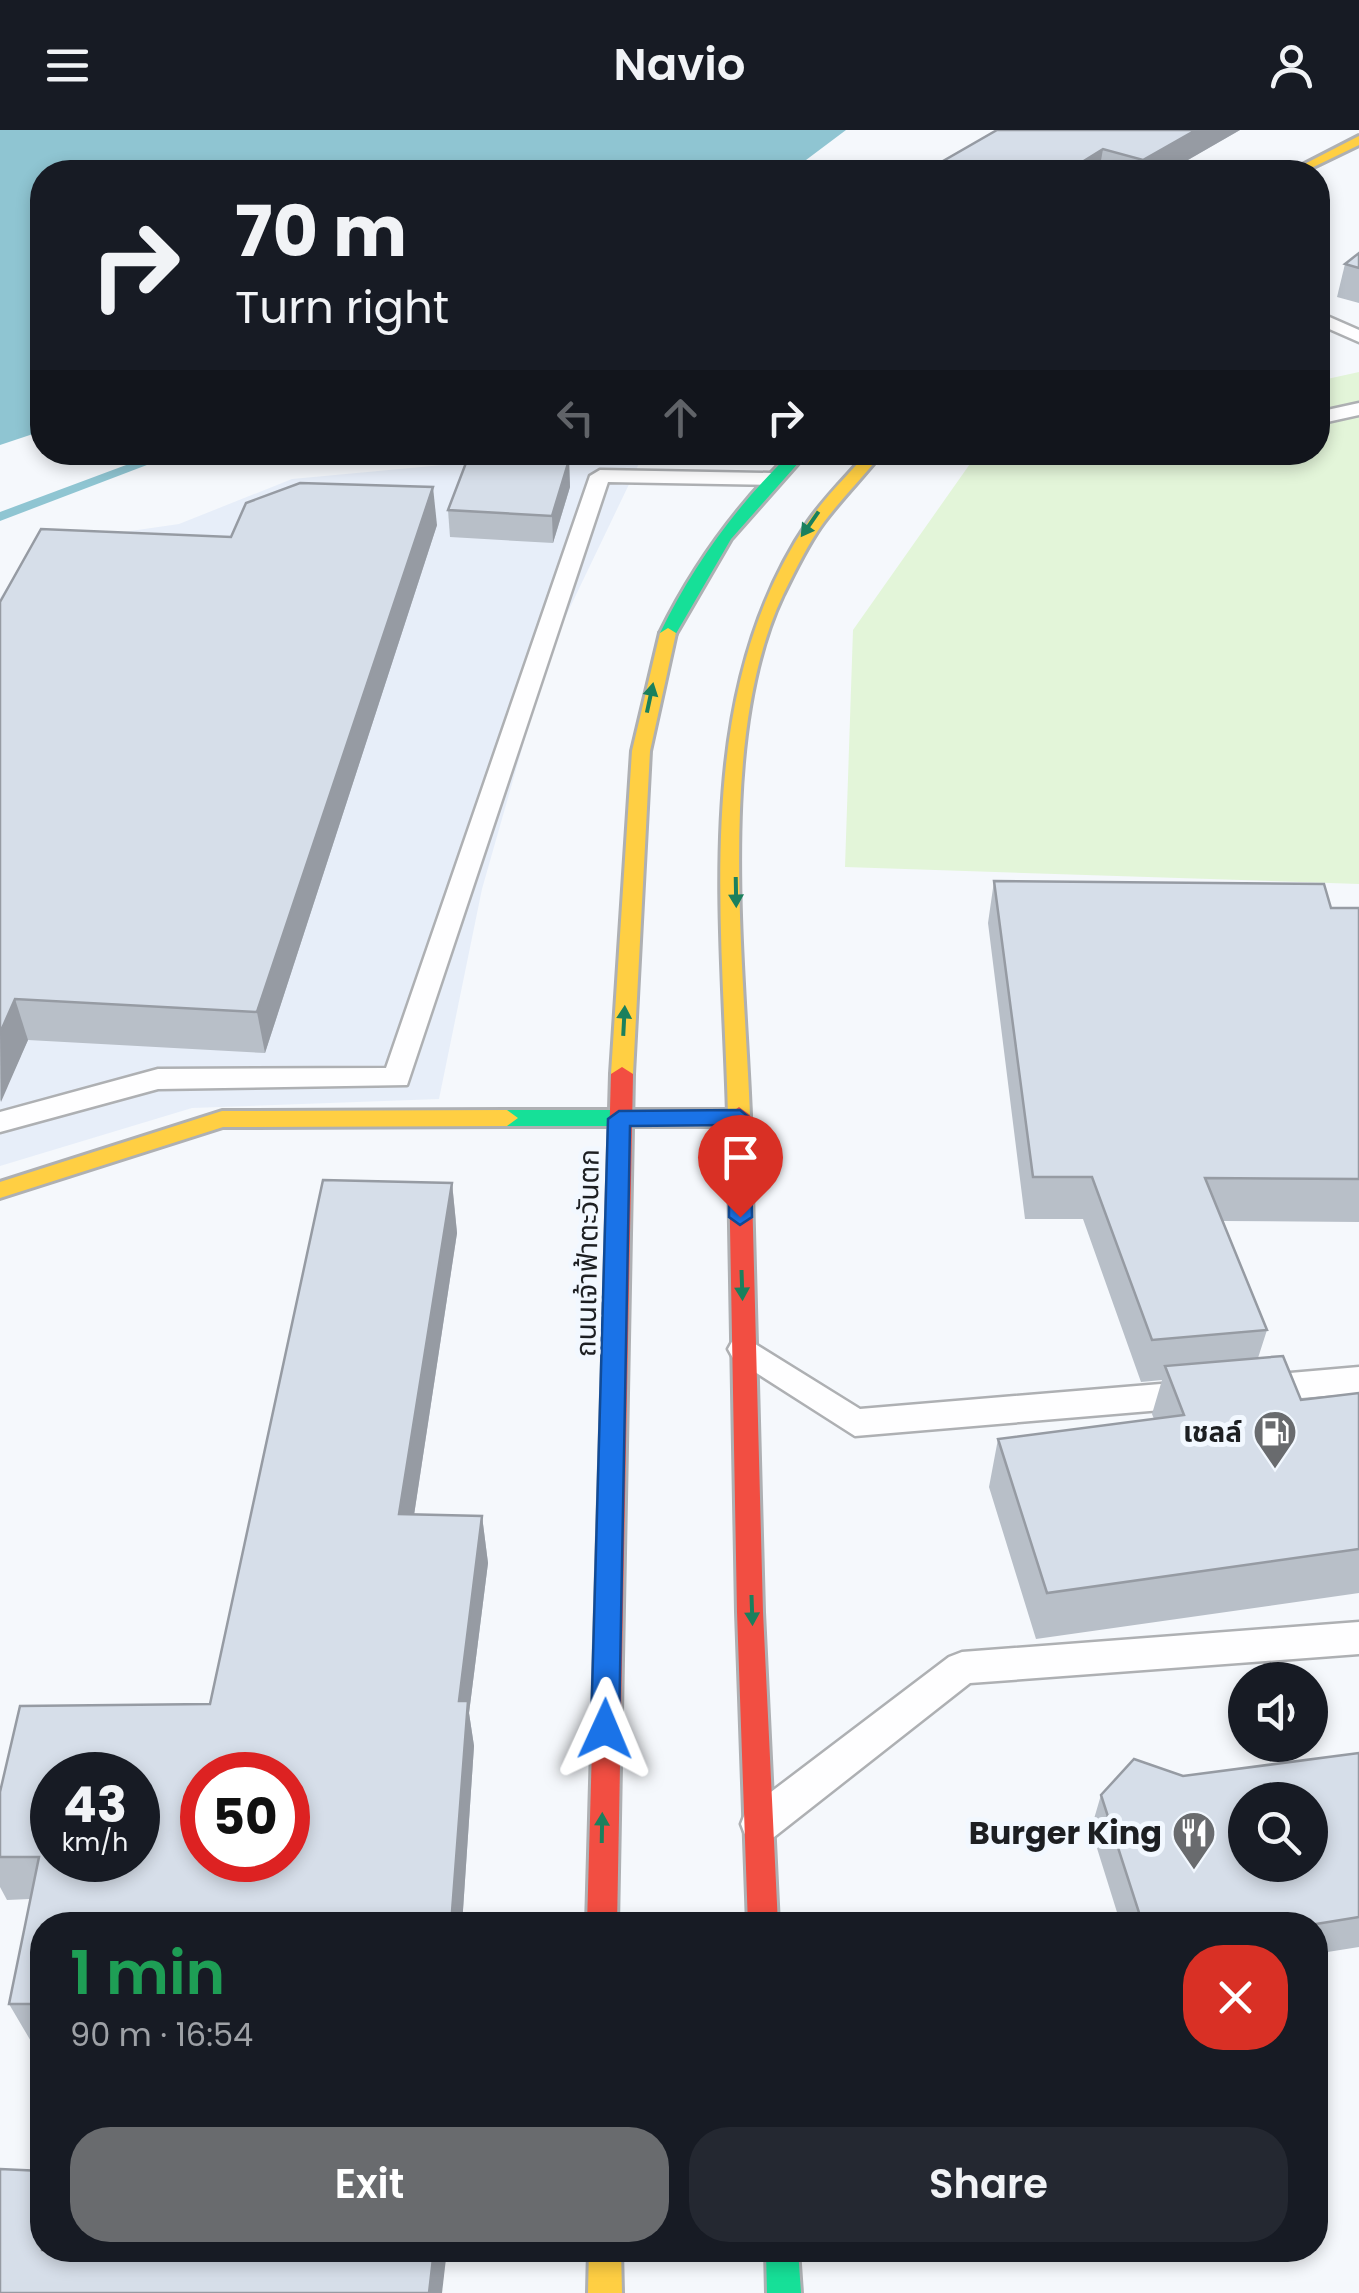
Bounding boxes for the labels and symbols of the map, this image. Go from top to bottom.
one-way arrow [801,511,820,538]
one-way arrow [643,682,659,713]
one-way arrow [729,877,745,909]
one-way arrow [616,1005,632,1037]
pin [698,1115,783,1218]
street label: ถนนเจ้าฟ้าตะวันตก [566,1149,609,1357]
one-way arrow [734,1270,750,1302]
fuel station icon: เชลล์ [1252,1409,1298,1470]
place label: เชลล์ [1183,1413,1242,1452]
one-way arrow [744,1595,760,1627]
position arrow [553,1677,657,1781]
speed limit sign: 50 [180,1752,310,1882]
place label: Burger King [969,1810,1162,1855]
restaurant icon: Burger King [1171,1810,1217,1871]
one-way arrow [595,1811,611,1843]

